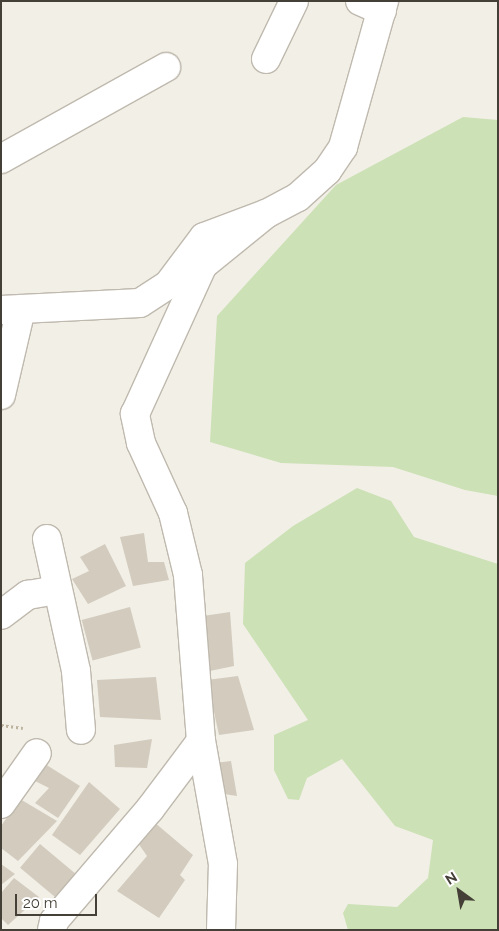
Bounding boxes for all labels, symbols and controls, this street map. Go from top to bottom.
north arrow [434,866,484,916]
text: N [442,869,460,888]
scale bar [18,884,100,916]
text: 20 m [23,894,58,912]

